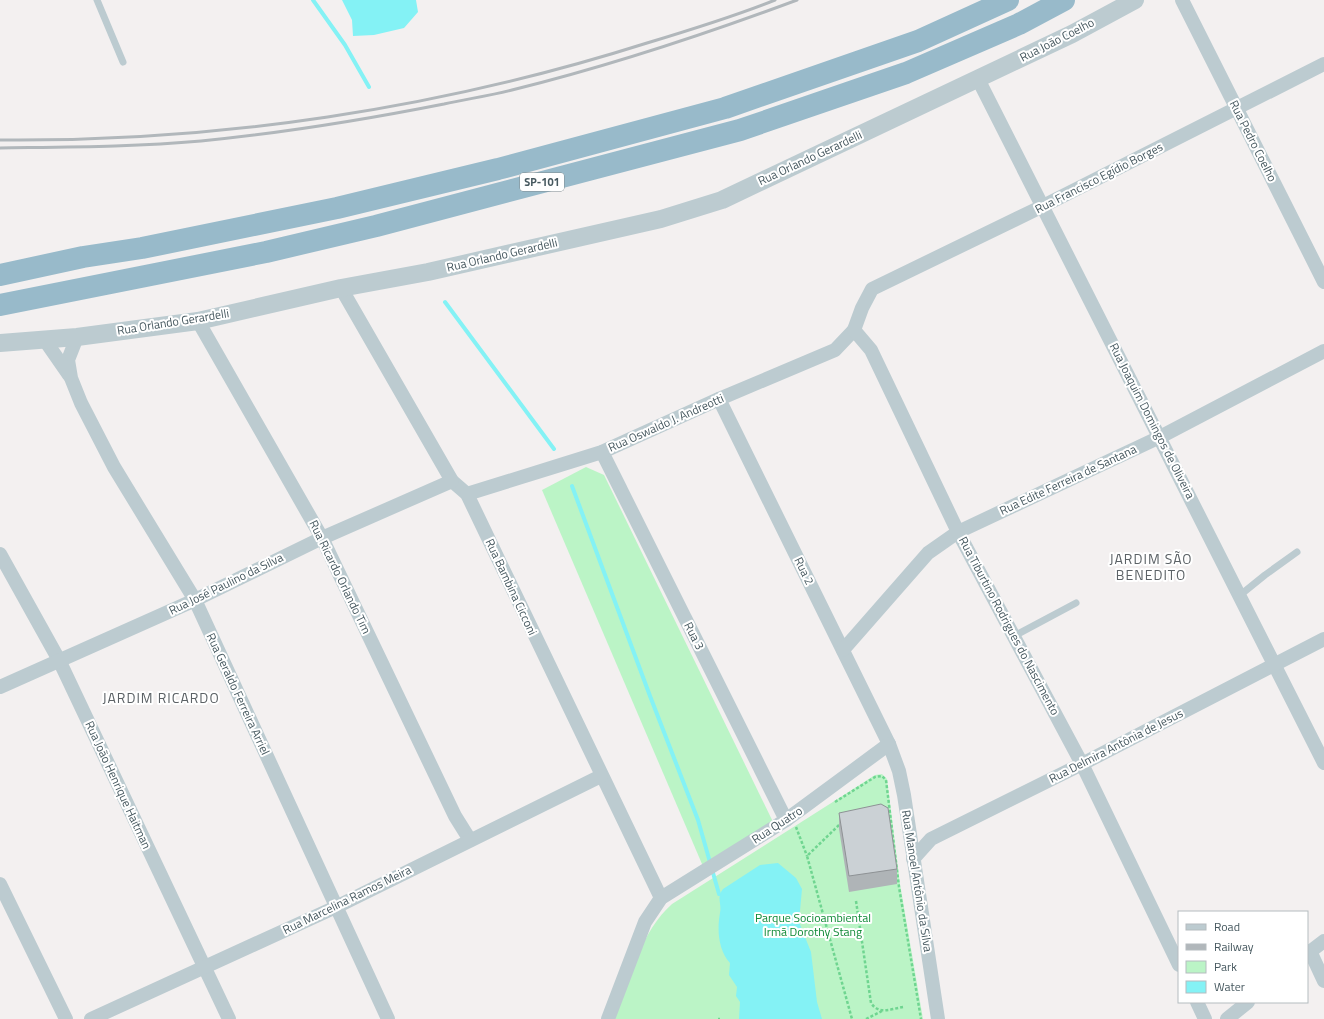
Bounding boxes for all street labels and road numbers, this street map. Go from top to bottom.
street label: Rua João Coelho [1016,13,1097,67]
street label: Rua Pedro Coelho [1225,97,1282,185]
street label: Rua Orlando Gerardelli [754,125,865,190]
street label: Rua Francisco Egídio Borges [1031,137,1166,218]
road number: SP-101 [520,173,564,191]
street label: Rua Orlando Gerardelli [445,233,559,277]
street label: Rua Orlando Gerardelli [116,303,230,340]
street label: Rua Joaquim Domingos de Oliveira [1105,339,1200,502]
street label: Rua Oswaldo J. Andreotti [605,388,727,457]
street label: Rua Edite Ferreira de Santana [996,439,1139,520]
street label: Rua Ricardo Orlando Tim [305,517,376,637]
street label: Rua Tiburtino Rodrigues do Nascimento [954,533,1065,718]
street label: Rua Bambina Cicconi [481,535,542,638]
street label: Rua José Paulino da Silva [165,548,286,620]
street label: Rua 2 [790,554,819,588]
street label: Rua 3 [679,618,710,653]
street label: Rua Geraldo Ferreira Arriel [202,630,275,758]
street label: Rua Delmira Antônia de Jesus [1045,703,1187,788]
street label: Rua João Henrique Haitman [80,718,156,852]
street label: Rua Quatro [748,801,806,848]
street label: Rua Manoel Antônio da Silva [897,809,938,953]
street label: Rua Marcelina Ramos Meira [279,860,414,939]

